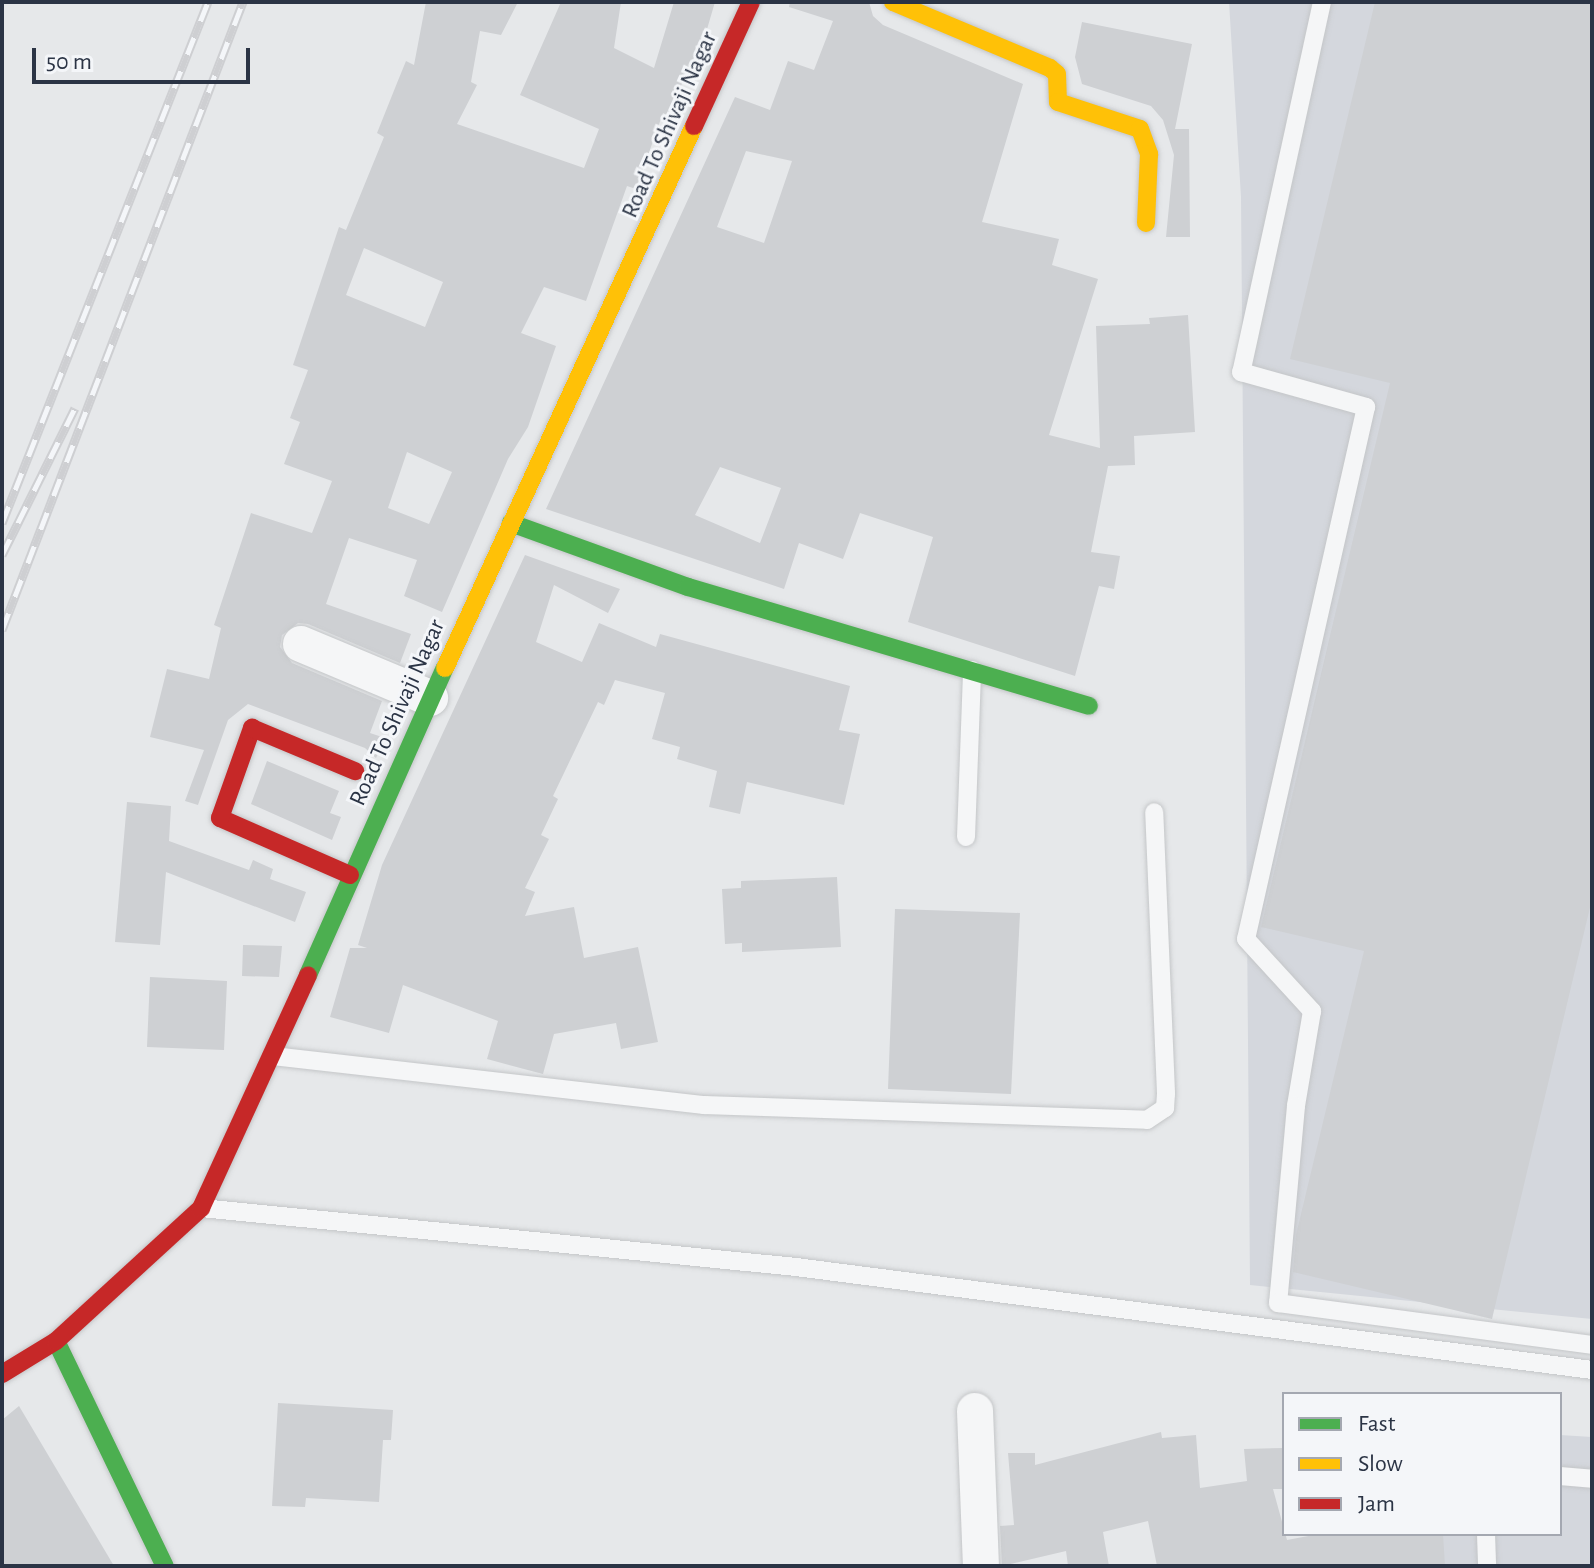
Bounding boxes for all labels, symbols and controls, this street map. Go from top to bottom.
street label: Road To Shivaji Nagar [616,27,724,223]
scale bar [36,32,254,82]
text: 50 m [46,50,92,74]
street label: Road To Shivaji Nagar [344,615,452,811]
legend [1282,1392,1562,1536]
text: Fast [1358,1412,1395,1436]
text: Slow [1358,1452,1403,1476]
text: Jam [1358,1492,1395,1516]

